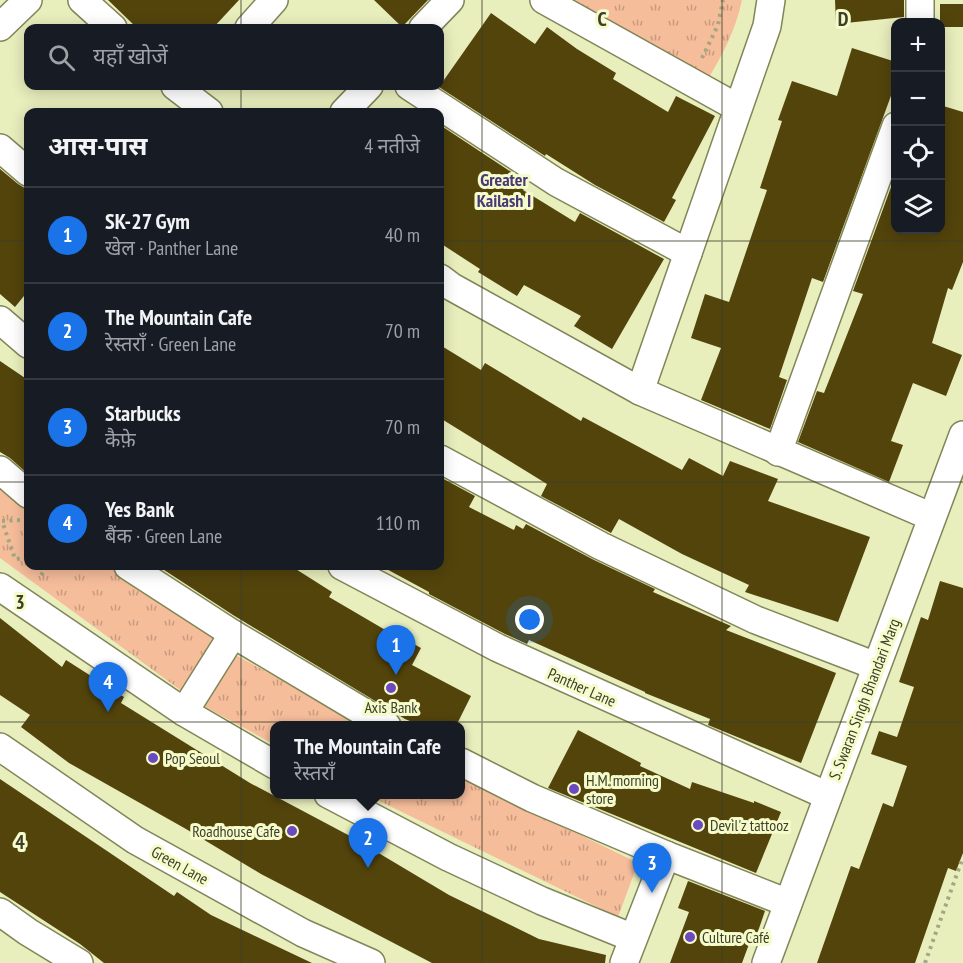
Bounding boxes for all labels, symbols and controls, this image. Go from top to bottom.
text: C [597,6,607,32]
text: D [838,6,849,32]
map controls [891,18,945,234]
button: + [891,18,945,72]
search box [24,24,444,90]
icon: search [45,41,78,74]
text: यहाँ खोजें [93,42,168,70]
button: − [891,72,945,126]
button: locate [891,126,945,180]
text: आस-पास [48,129,148,162]
text: 4 नतीजे [364,133,420,159]
district label: Greater Kailash I [477,168,531,212]
button: layers [891,180,945,234]
text: SK-27 Gym [105,207,190,235]
text: 1 [63,222,72,248]
text: 40 m [385,222,420,248]
text: खेल · Panther Lane [105,235,238,261]
text: The Mountain Cafe [105,303,252,331]
text: 2 [63,318,72,344]
text: 70 m [385,318,420,344]
text: रेस्तराँ · Green Lane [105,331,236,357]
text: Starbucks [105,399,181,427]
text: 3 [63,414,72,440]
text: 70 m [385,414,420,440]
text: कैफ़े [105,427,136,453]
text: Yes Bank [105,495,174,523]
text: 4 [63,510,72,536]
text: 110 m [376,510,420,536]
text: बैंक · Green Lane [105,523,222,549]
text: 3 [15,589,25,615]
your location [515,605,544,634]
street label: S. Swaran Singh Bhandari Marg [824,616,904,782]
pin: 1 [376,626,416,675]
pin: 4 [88,662,128,712]
street label: Panther Lane [545,663,619,711]
marker: Axis Bank [384,681,398,695]
place label: Axis Bank [364,697,418,717]
popup [270,721,465,799]
text: The Mountain Cafe [294,732,441,760]
place label: Pop Seoul [165,748,220,768]
marker: Pop Seoul [146,751,160,765]
text: रेस्तराँ [294,760,335,786]
place label: H.M. morning store [586,770,659,808]
marker: H.M. morning store [567,782,581,796]
place label: Devil'z tattooz [710,815,789,835]
pin: 2 [348,818,388,868]
marker: Devil'z tattooz [691,818,705,832]
place label: Roadhouse Cafe [192,821,280,841]
marker: Roadhouse Cafe [285,824,299,838]
text: 4 [15,829,25,855]
street label: Green Lane [148,841,212,889]
pin: 3 [632,844,672,893]
place label: Culture Café [702,927,770,947]
marker: Culture Café [683,930,697,944]

